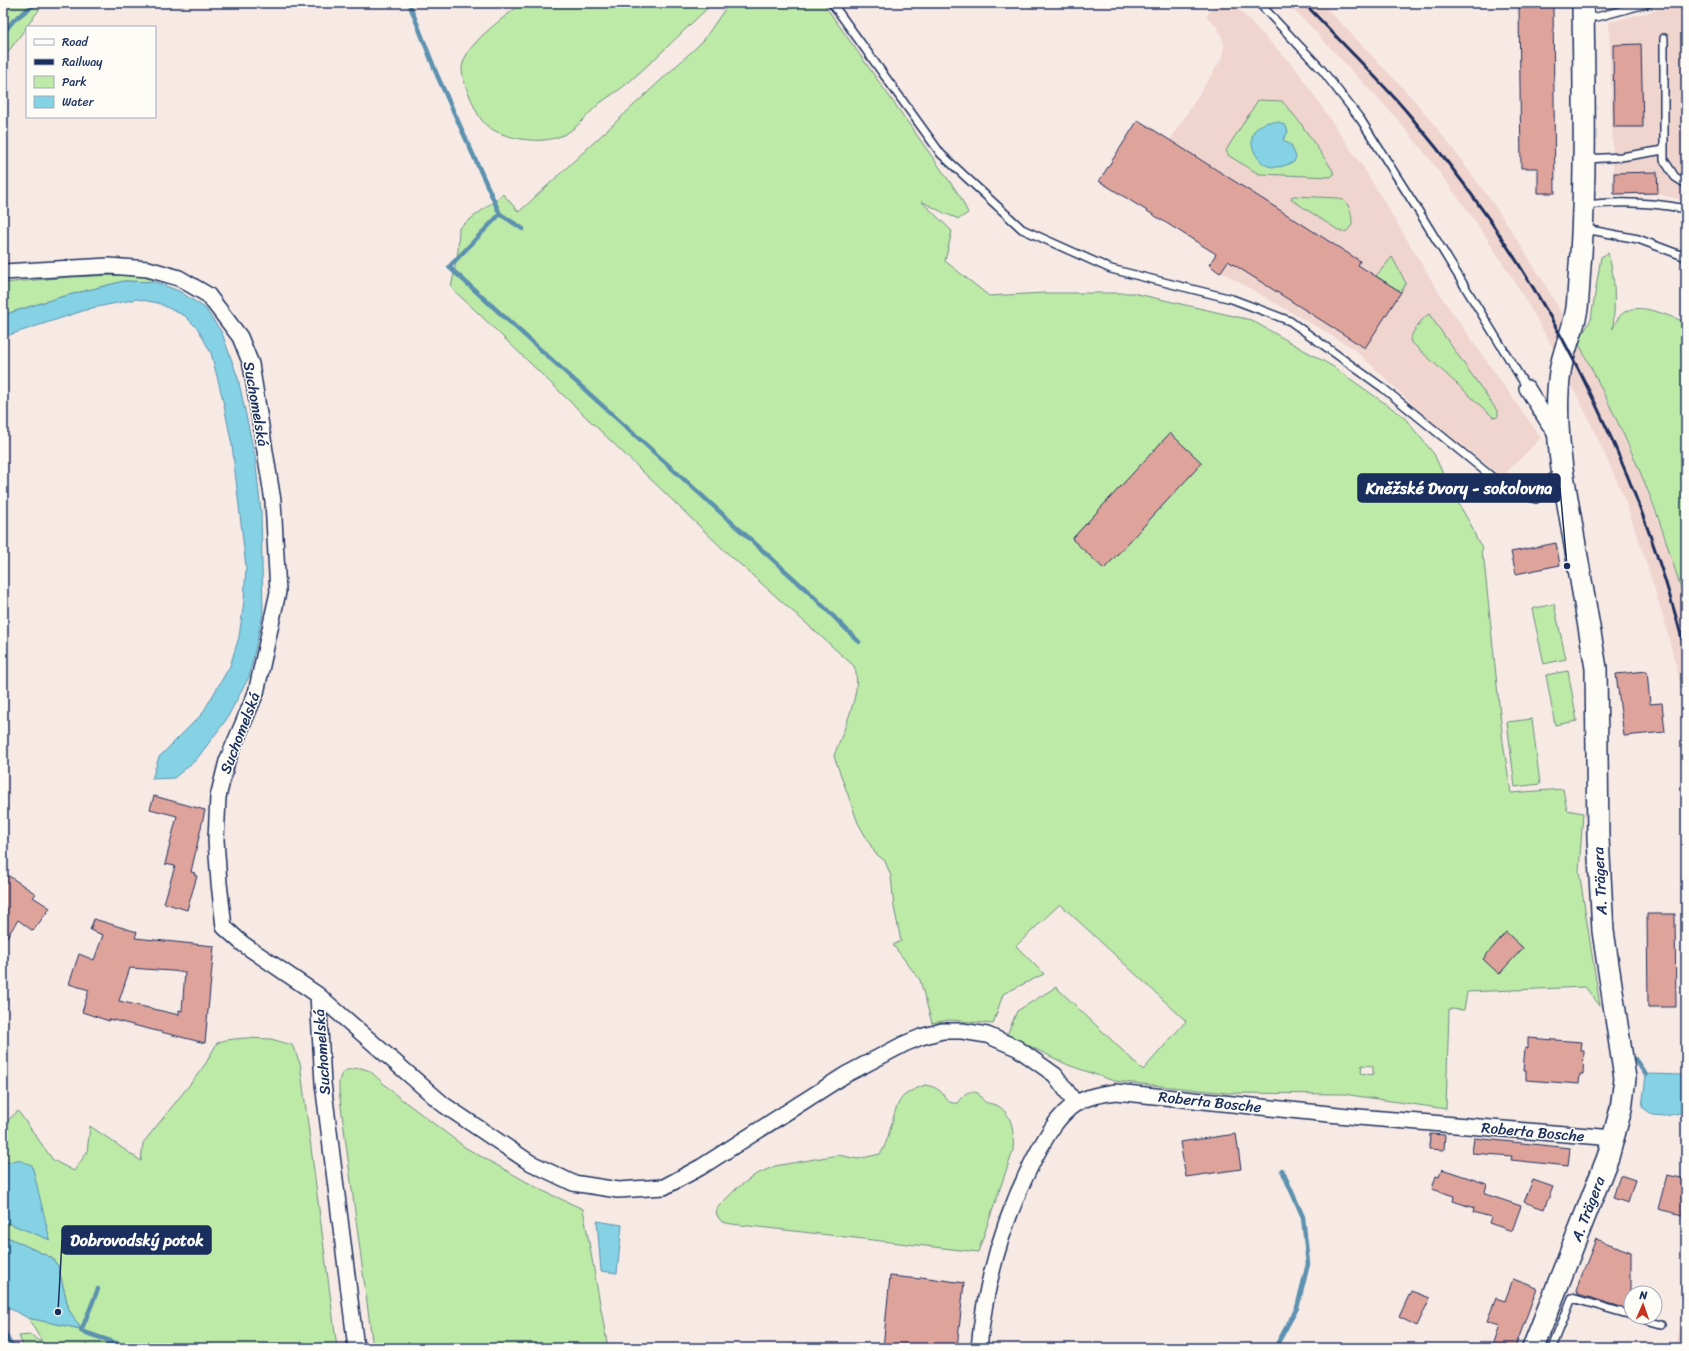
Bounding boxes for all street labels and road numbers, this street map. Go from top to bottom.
street label: Suchomelská [236,359,276,449]
street label: Suchomelská [212,688,268,778]
street label: A. Trägera [1585,846,1615,917]
street label: Suchomelská [306,1008,338,1096]
street label: Roberta Bosche [1157,1084,1263,1120]
street label: Roberta Bosche [1480,1115,1586,1149]
street label: A. Trägera [1563,1172,1612,1246]

